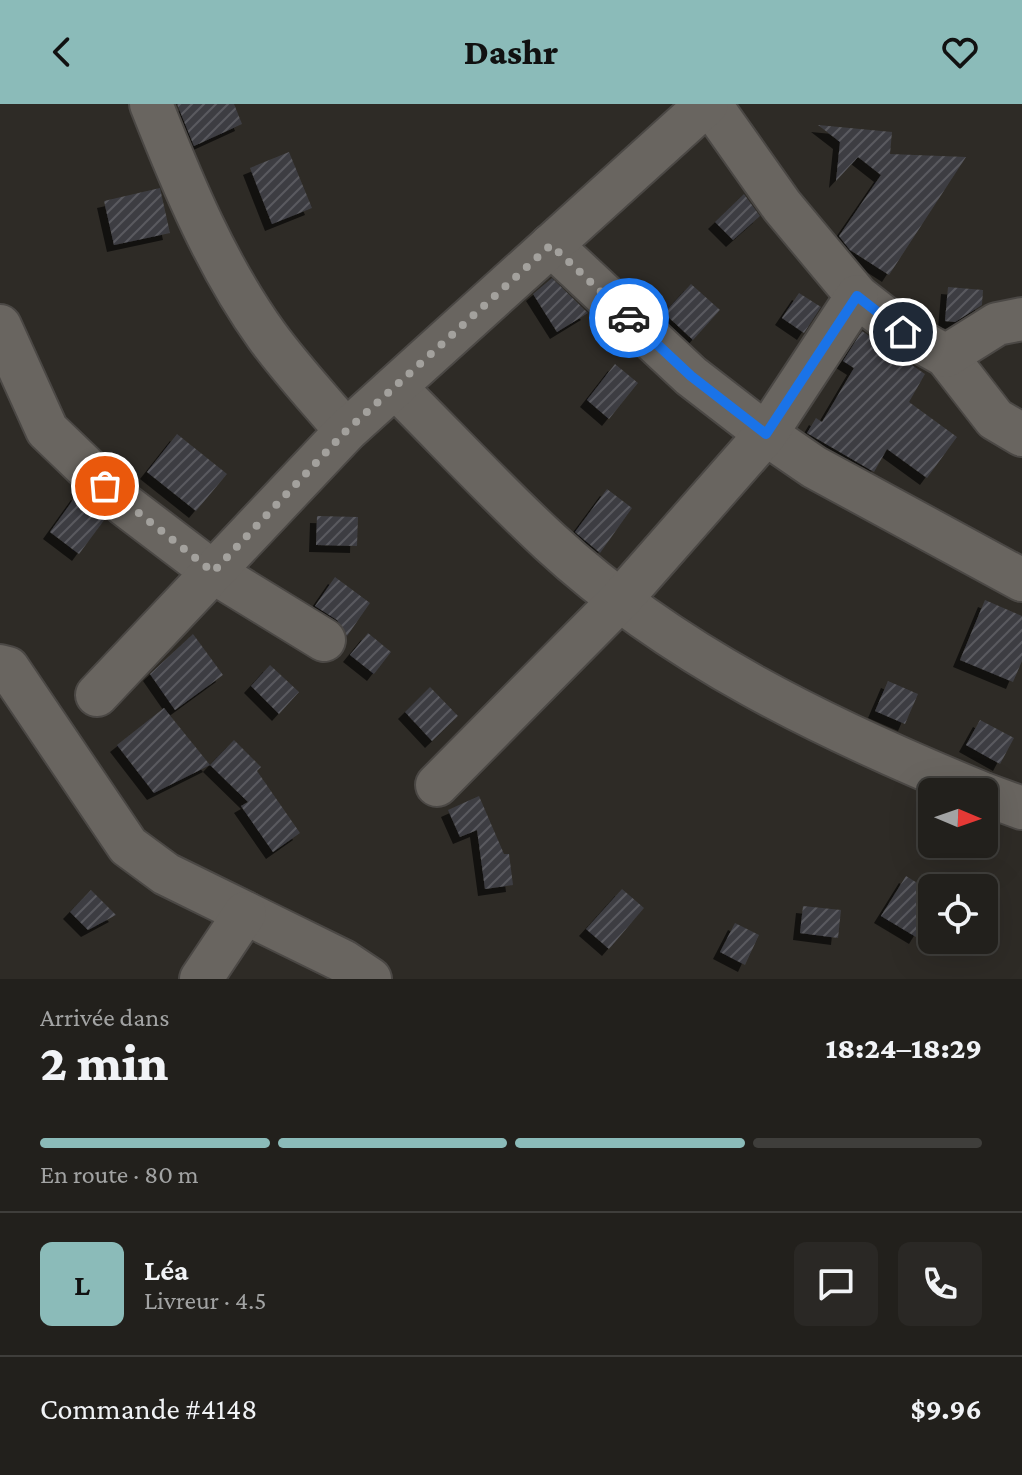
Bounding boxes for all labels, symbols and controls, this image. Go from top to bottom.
icon: back [40,30,84,74]
icon: heart [938,30,982,74]
text: Dashr [464,32,558,72]
courier [589,278,669,358]
icon: car [607,296,651,340]
pin [869,298,937,366]
icon: home [881,310,925,354]
pin [71,452,139,520]
icon: bag [83,464,127,508]
north arrow [918,778,998,858]
map controls [918,778,998,954]
button: locate [918,874,998,954]
text: Arrivée dans [40,1003,169,1032]
text: 18:24–18:29 [826,1031,982,1064]
text: 2 min [40,1033,168,1091]
text: En route · 80 m [40,1160,199,1189]
button: chat [794,1242,878,1326]
button: phone [898,1242,982,1326]
text: Léa [144,1253,189,1286]
text: L [74,1268,90,1301]
text: Livreur · 4.5 [144,1286,266,1315]
text: Commande #4148 [40,1392,257,1425]
text: $9.96 [911,1392,982,1425]

